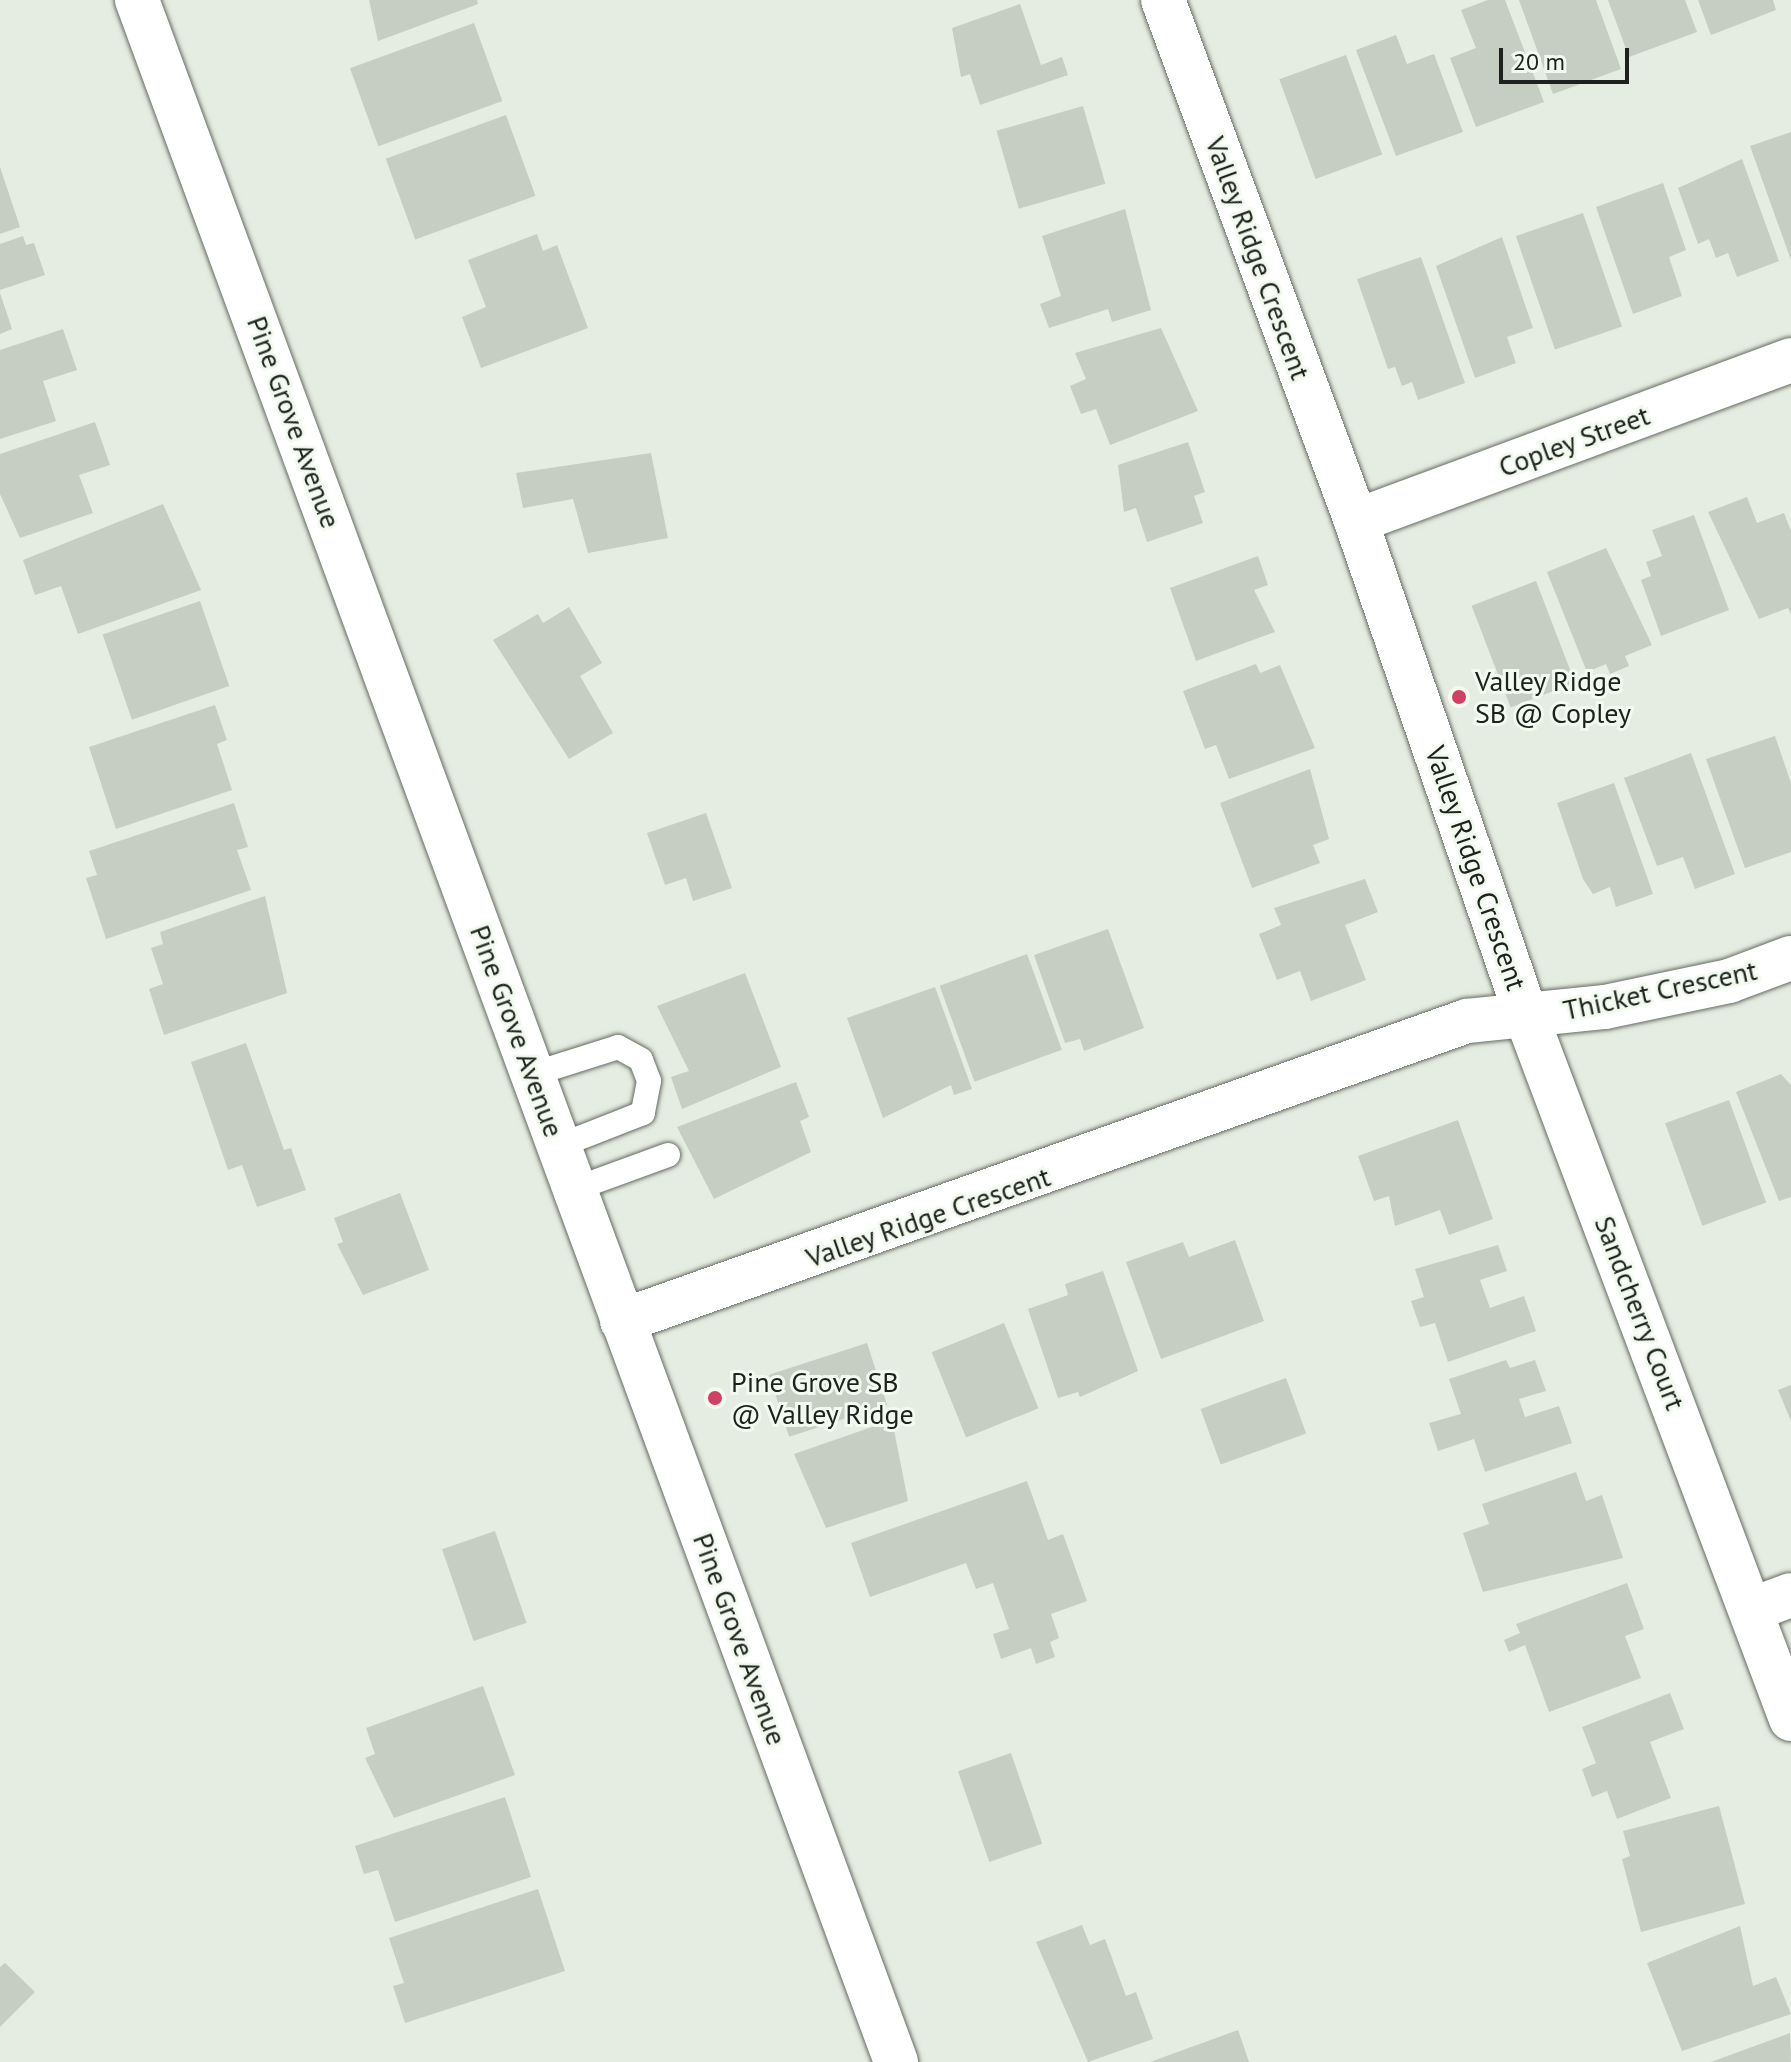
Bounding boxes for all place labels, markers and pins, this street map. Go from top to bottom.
place label: Valley Ridge SB @ Copley [1475,664,1631,730]
marker: Valley Ridge SB @ Copley [1450,688,1468,706]
place label: Pine Grove SB @ Valley Ridge [731,1365,916,1431]
marker: Pine Grove SB @ Valley Ridge [706,1389,724,1407]

